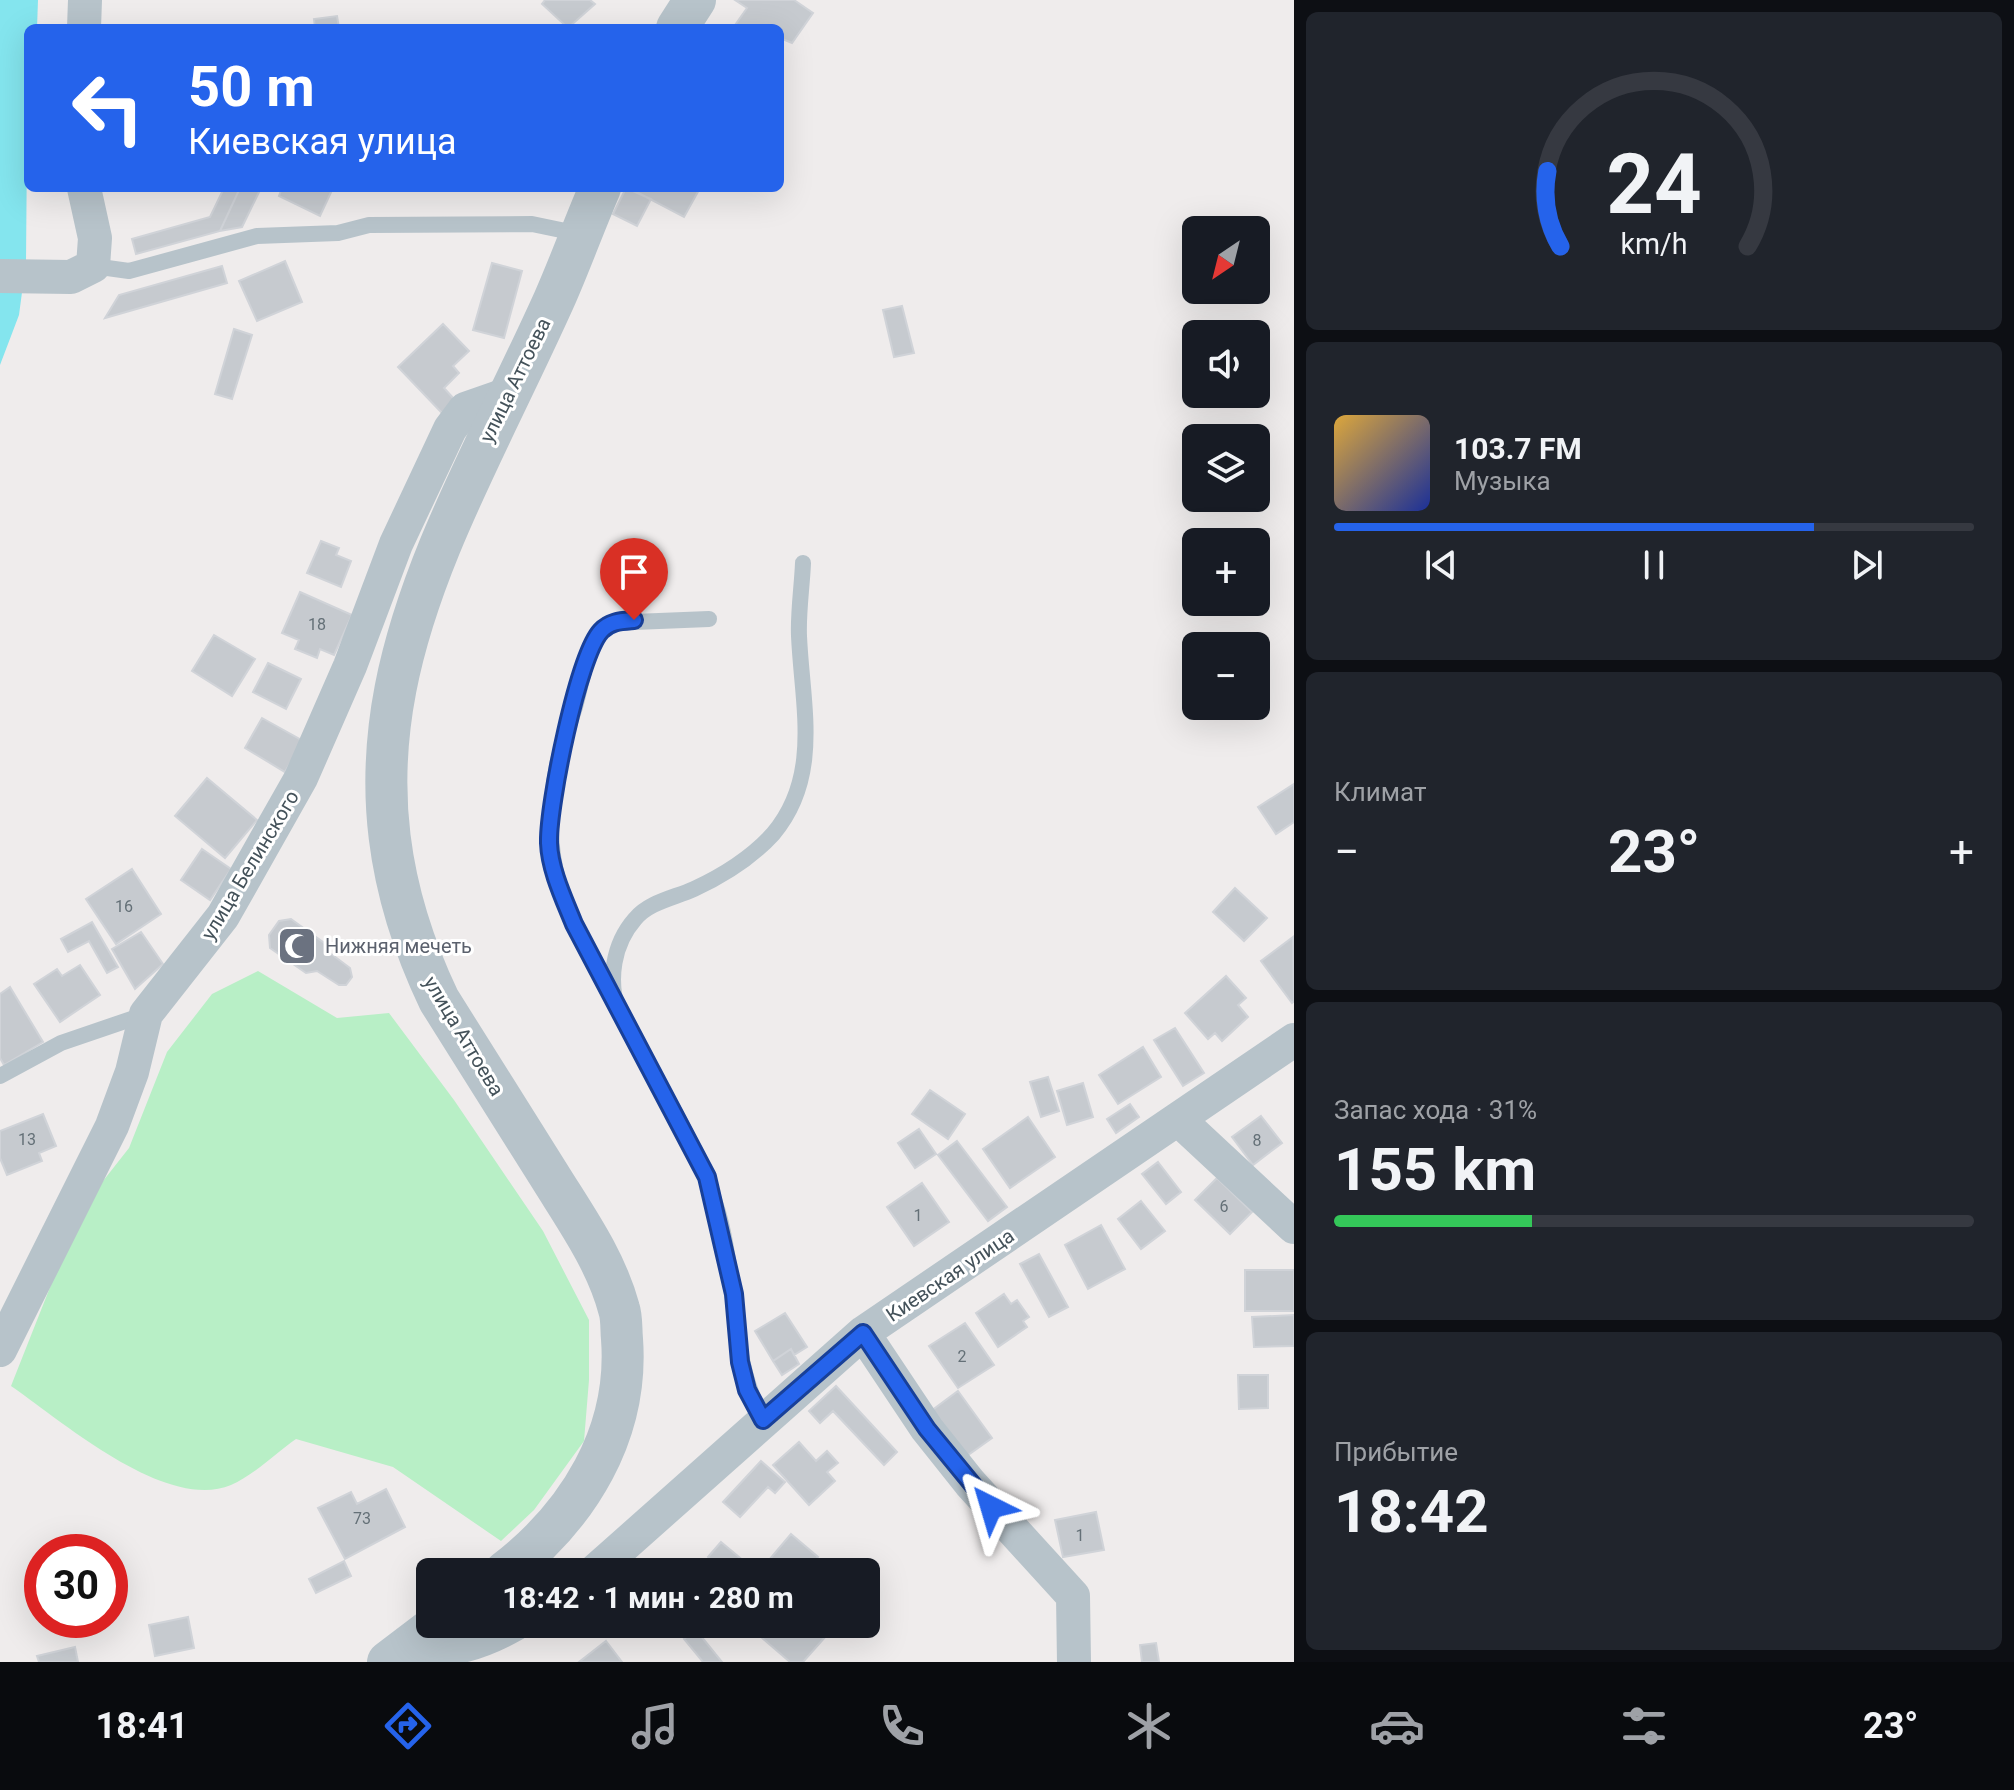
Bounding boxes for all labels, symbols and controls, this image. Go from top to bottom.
text: 50 m [188,54,315,120]
icon: left [56,56,160,160]
text: Киевская улица [188,121,457,163]
text: 24 [1606,136,1702,233]
north arrow [1182,216,1270,304]
map controls [1182,216,1270,720]
text: km/h [1620,227,1688,261]
street label: улица Аттоева [475,314,555,446]
button: sound [1182,320,1270,408]
button: layers [1182,424,1270,512]
text: 103.7 FM [1454,431,1582,466]
text: Музыка [1454,466,1551,496]
button: + [1182,528,1270,616]
pin [600,538,668,620]
icon: previous [1419,543,1463,587]
icon: pause [1632,543,1676,587]
icon: next [1845,543,1889,587]
icon: arrive [612,550,656,594]
house number: 18 [308,615,326,634]
button: − [1182,632,1270,720]
text: Климат [1334,777,1426,807]
street label: улица Белинского [196,786,304,944]
text: 23° [1608,816,1700,887]
text: − [1334,826,1359,878]
text: + [1949,826,1974,878]
house number: 16 [115,897,133,916]
mosque icon: Нижняя мечеть [276,925,318,967]
place label: Нижняя мечеть [325,934,472,958]
street label: улица Аттоева [419,972,509,1100]
text: Запас хода · 31% [1334,1095,1537,1125]
house number: 13 [18,1130,36,1149]
house number: 8 [1253,1131,1262,1150]
text: 155 km [1334,1134,1536,1205]
house number: 6 [1220,1197,1229,1216]
house number: 1 [914,1206,923,1225]
street label: Киевская улица [881,1223,1019,1327]
house number: 2 [958,1347,967,1366]
text: Прибытие [1334,1437,1458,1467]
position arrow [949,1465,1033,1549]
text: 18:42 [1334,1476,1489,1547]
house number: 73 [353,1509,371,1528]
house number: 1 [1076,1526,1085,1545]
speed limit sign: 30 [24,1534,128,1638]
text: 18:42 · 1 мин · 280 m [502,1580,794,1615]
icon: directions [380,1698,436,1754]
icon: music [627,1698,683,1754]
icon: phone [874,1698,930,1754]
icon: climate [1121,1698,1177,1754]
icon: car [1369,1698,1425,1754]
icon: filters [1616,1698,1672,1754]
text: 18:41 [96,1705,188,1747]
text: 23° [1863,1705,1918,1747]

